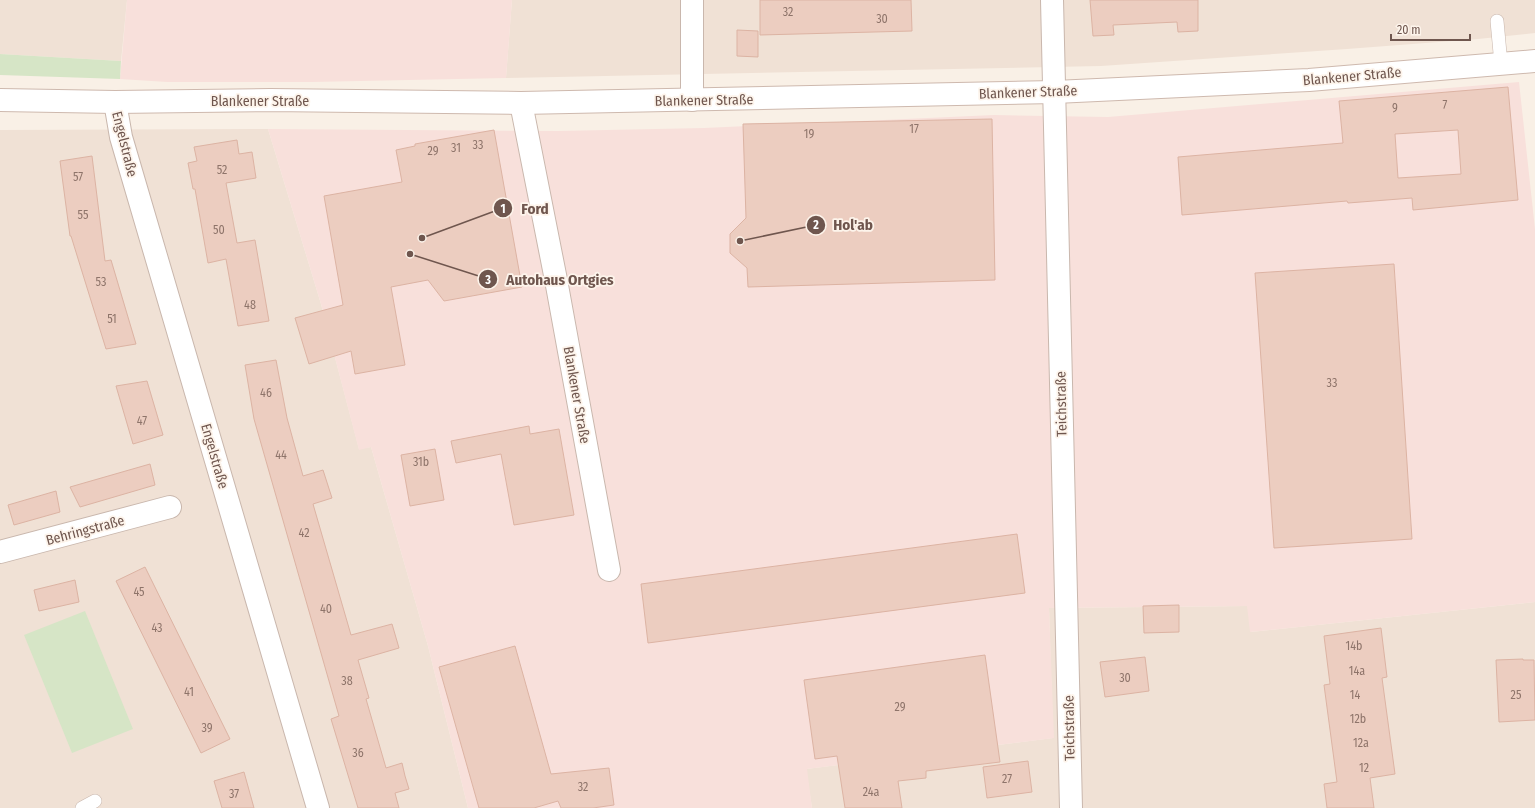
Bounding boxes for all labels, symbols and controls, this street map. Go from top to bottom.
house number: 32 [783,5,793,19]
house number: 30 [876,12,888,26]
scale bar [1391,16,1470,42]
text: 20 m [1397,23,1421,37]
street label: Blankener Straße [1302,64,1402,89]
street label: Blankener Straße [978,82,1078,103]
street label: Blankener Straße [655,91,754,110]
street label: Blankener Straße [211,93,309,110]
house number: 7 [1443,98,1448,112]
house number: 9 [1392,101,1398,115]
street label: Engelstraße [108,110,141,179]
house number: 17 [909,122,919,136]
house number: 19 [804,127,814,141]
house number: 33 [473,138,483,152]
house number: 31 [451,141,461,155]
house number: 29 [427,144,439,158]
house number: 52 [217,163,227,177]
house number: 57 [73,170,83,184]
callout: Ford [493,195,557,222]
text: Ford [521,200,549,218]
text: 1 [500,202,506,216]
house number: 55 [78,208,89,222]
callout: Hol'ab [806,212,881,239]
text: Hol'ab [833,216,873,234]
text: 2 [812,218,819,232]
house number: 50 [213,223,225,237]
callout: Autohaus Ortgies [478,266,621,293]
text: Autohaus Ortgies [505,271,614,289]
text: 3 [484,273,491,287]
house number: 53 [96,275,106,289]
house number: 48 [244,298,256,312]
house number: 51 [107,312,117,326]
street label: Blankener Straße [560,345,593,445]
street label: Teichstraße [1052,371,1071,437]
house number: 33 [1327,376,1337,390]
house number: 46 [260,386,272,400]
house number: 47 [137,414,147,428]
street label: Engelstraße [197,422,232,491]
house number: 44 [275,448,287,462]
house number: 31b [413,455,429,469]
street label: Behringstraße [44,512,126,549]
house number: 42 [299,526,309,540]
house number: 45 [133,585,145,599]
house number: 40 [320,602,332,616]
house number: 43 [151,621,163,635]
house number: 14b [1346,639,1362,653]
house number: 14a [1349,664,1365,678]
house number: 30 [1119,671,1131,685]
house number: 38 [341,674,353,688]
house number: 41 [184,685,194,699]
house number: 14 [1350,688,1360,702]
house number: 25 [1511,688,1522,702]
street label: Teichstraße [1060,695,1079,761]
house number: 29 [894,700,906,714]
house number: 12b [1350,712,1366,726]
house number: 39 [201,721,213,735]
house number: 12a [1353,736,1369,750]
house number: 36 [352,746,364,760]
house number: 12 [1359,761,1369,775]
house number: 27 [1002,772,1012,786]
house number: 32 [578,780,588,794]
house number: 24a [863,785,879,799]
house number: 37 [229,787,239,801]

